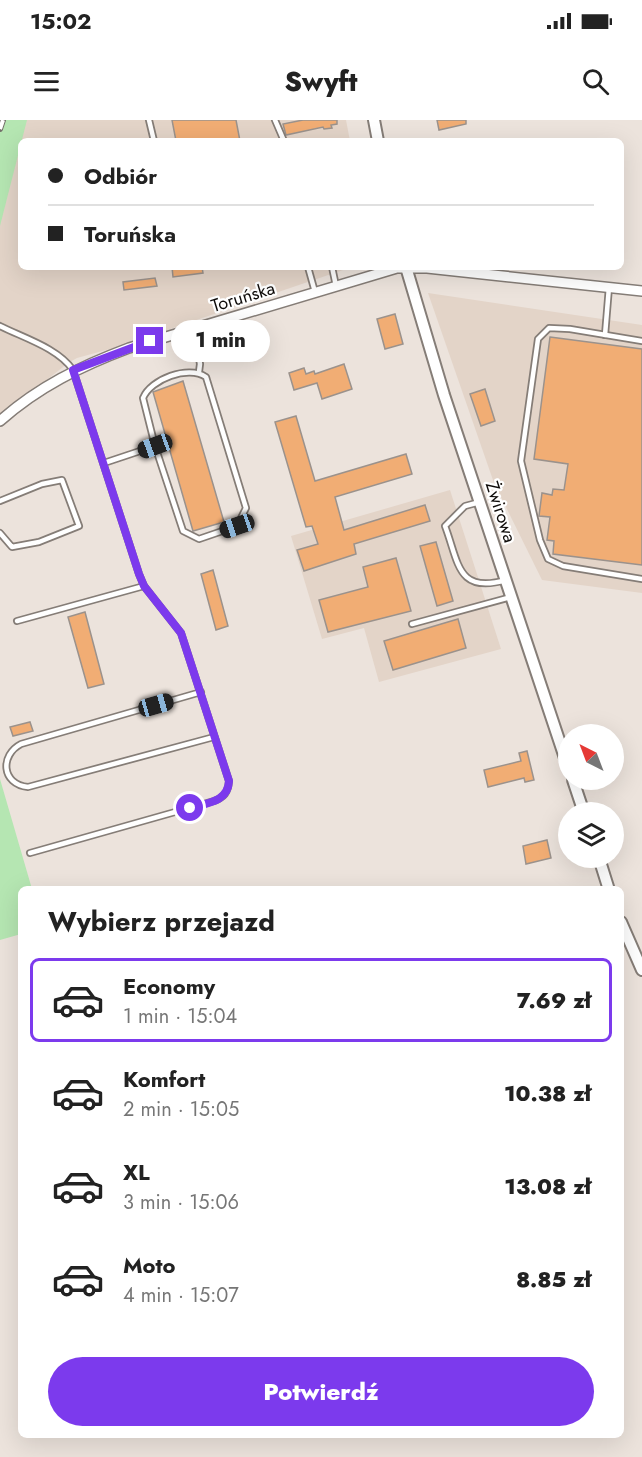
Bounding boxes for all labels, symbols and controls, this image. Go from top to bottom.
text: 15:02 [30,5,91,37]
text: Swyft [284,62,358,101]
icon: menu [30,65,63,98]
icon: search [579,65,612,98]
text: Odbiór [84,160,157,192]
text: Toruńska [84,218,176,250]
street label: Toruńska [208,275,278,319]
callout: 1 min [171,320,270,362]
text: 1 min [195,326,246,355]
route end [136,327,163,354]
car [135,431,175,461]
street label: Żwirowa [479,478,523,546]
car [217,512,257,540]
car [136,691,176,719]
north arrow [558,724,624,790]
map controls [558,724,624,868]
route start [176,794,203,821]
button: layers [558,802,624,868]
text: Wybierz przejazd [48,902,275,941]
text: Economy [123,970,215,1002]
icon: car [51,973,105,1027]
text: 7.69 zł [517,984,591,1016]
text: 1 min · 15:04 [123,1002,237,1031]
text: Komfort [123,1063,205,1095]
icon: car [51,1066,105,1120]
text: 10.38 zł [504,1077,591,1109]
text: 2 min · 15:05 [123,1095,239,1124]
text: XL [123,1156,150,1188]
icon: car [51,1159,105,1213]
text: 13.08 zł [504,1170,591,1202]
text: 3 min · 15:06 [123,1188,239,1217]
text: Moto [123,1249,176,1281]
icon: car [51,1252,105,1306]
text: 8.85 zł [516,1263,591,1295]
text: 4 min · 15:07 [123,1281,239,1310]
button: Potwierdź [48,1357,594,1426]

